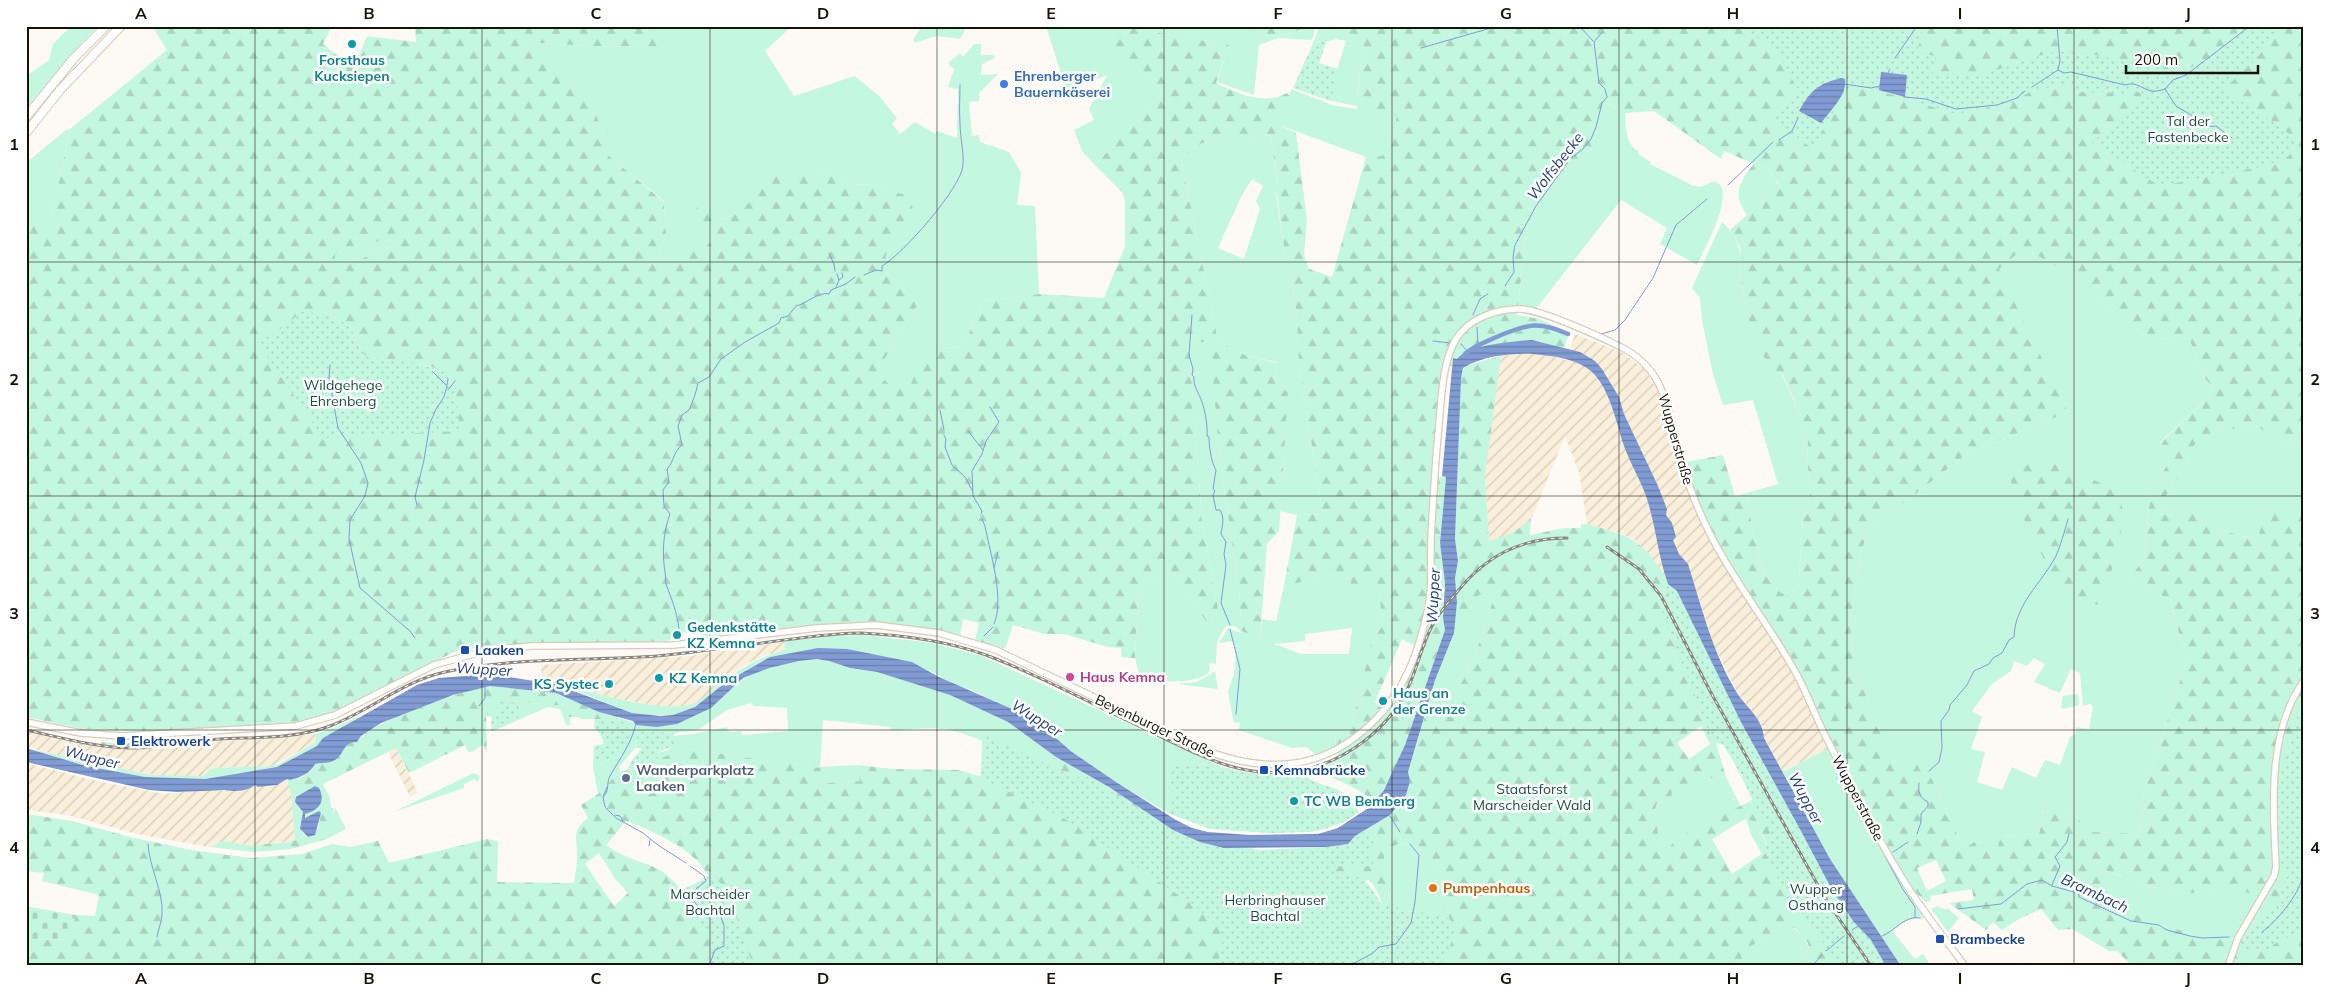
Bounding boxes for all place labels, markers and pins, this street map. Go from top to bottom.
marker: Forsthaus Kucksiepen [346,38,358,50]
place label: Forsthaus Kucksiepen [314,51,390,85]
place label: Ehrenberger Bauernkäserei [1014,67,1110,101]
marker: Ehrenberger Bauernkäserei [998,78,1010,90]
place label: Gedenkstätte KZ Kemna [687,618,777,652]
marker: Gedenkstätte KZ Kemna [671,629,683,641]
place label: Laaken [475,641,524,659]
marker: Laaken [459,644,471,656]
place label: Haus Kemna [1080,668,1165,686]
place label: KZ Kemna [669,669,737,687]
marker: Haus Kemna [1064,671,1076,683]
marker: KZ Kemna [653,672,665,684]
place label: KS Systec [534,675,599,693]
marker: KS Systec [603,678,615,690]
place label: Haus an der Grenze [1393,684,1466,718]
marker: Haus an der Grenze [1377,695,1389,707]
place label: Elektrowerk [131,732,210,750]
marker: Elektrowerk [115,735,127,747]
place label: Wanderparkplatz Laaken [636,761,754,795]
place label: Kemnabrücke [1274,761,1366,779]
marker: Kemnabrücke [1258,764,1270,776]
marker: Wanderparkplatz Laaken [620,772,632,784]
place label: TC WB Bemberg [1304,792,1415,810]
marker: TC WB Bemberg [1288,795,1300,807]
place label: Pumpenhaus [1443,879,1530,897]
marker: Pumpenhaus [1427,882,1439,894]
place label: Brambecke [1950,930,2025,948]
marker: Brambecke [1934,933,1946,945]

